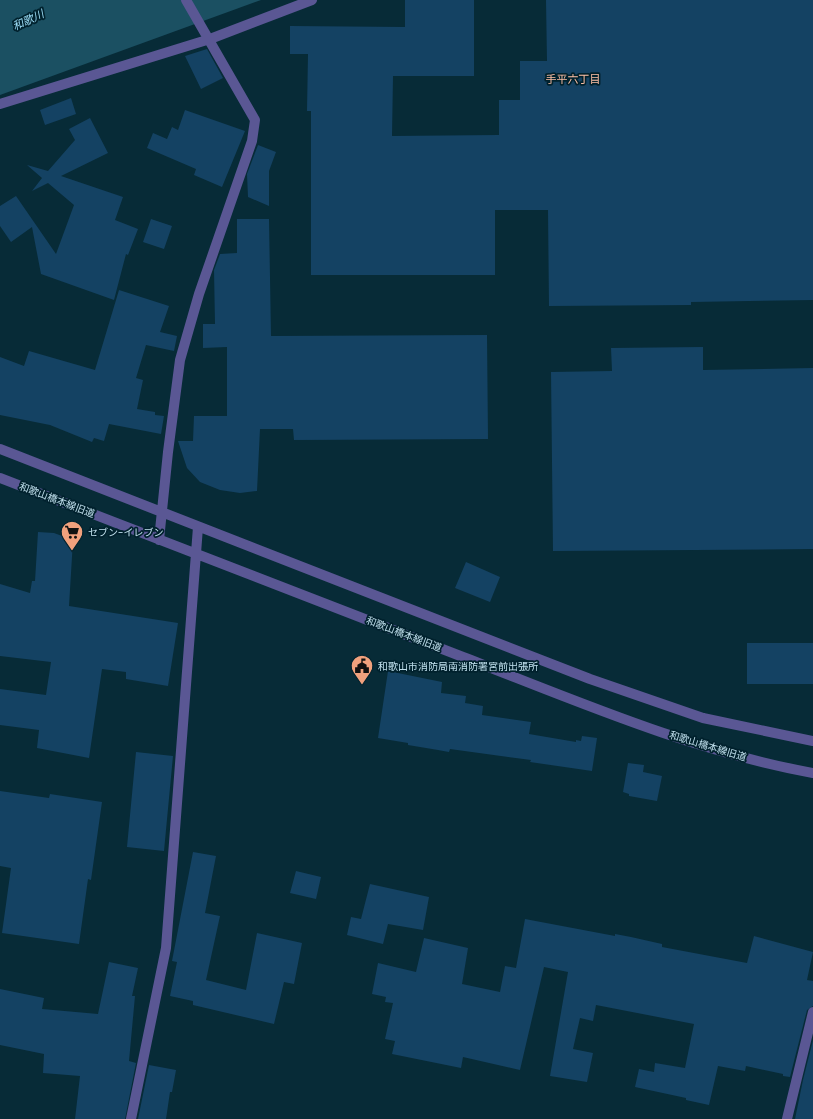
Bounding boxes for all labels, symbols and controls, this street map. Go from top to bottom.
water label: 和歌川 [10,5,47,34]
district label: 手平六丁目 [546,71,601,87]
street label: 和歌山橋本線旧道 [17,479,97,521]
supermarket icon: セブン-イレブン [59,519,85,552]
place label: セブン-イレブン [88,525,164,540]
street label: 和歌山橋本線旧道 [364,613,444,655]
public building icon: 和歌山市消防局南消防署宮前出張所 [349,653,375,686]
place label: 和歌山市消防局南消防署宮前出張所 [378,659,538,674]
street label: 和歌山橋本線旧道 [668,727,748,765]

